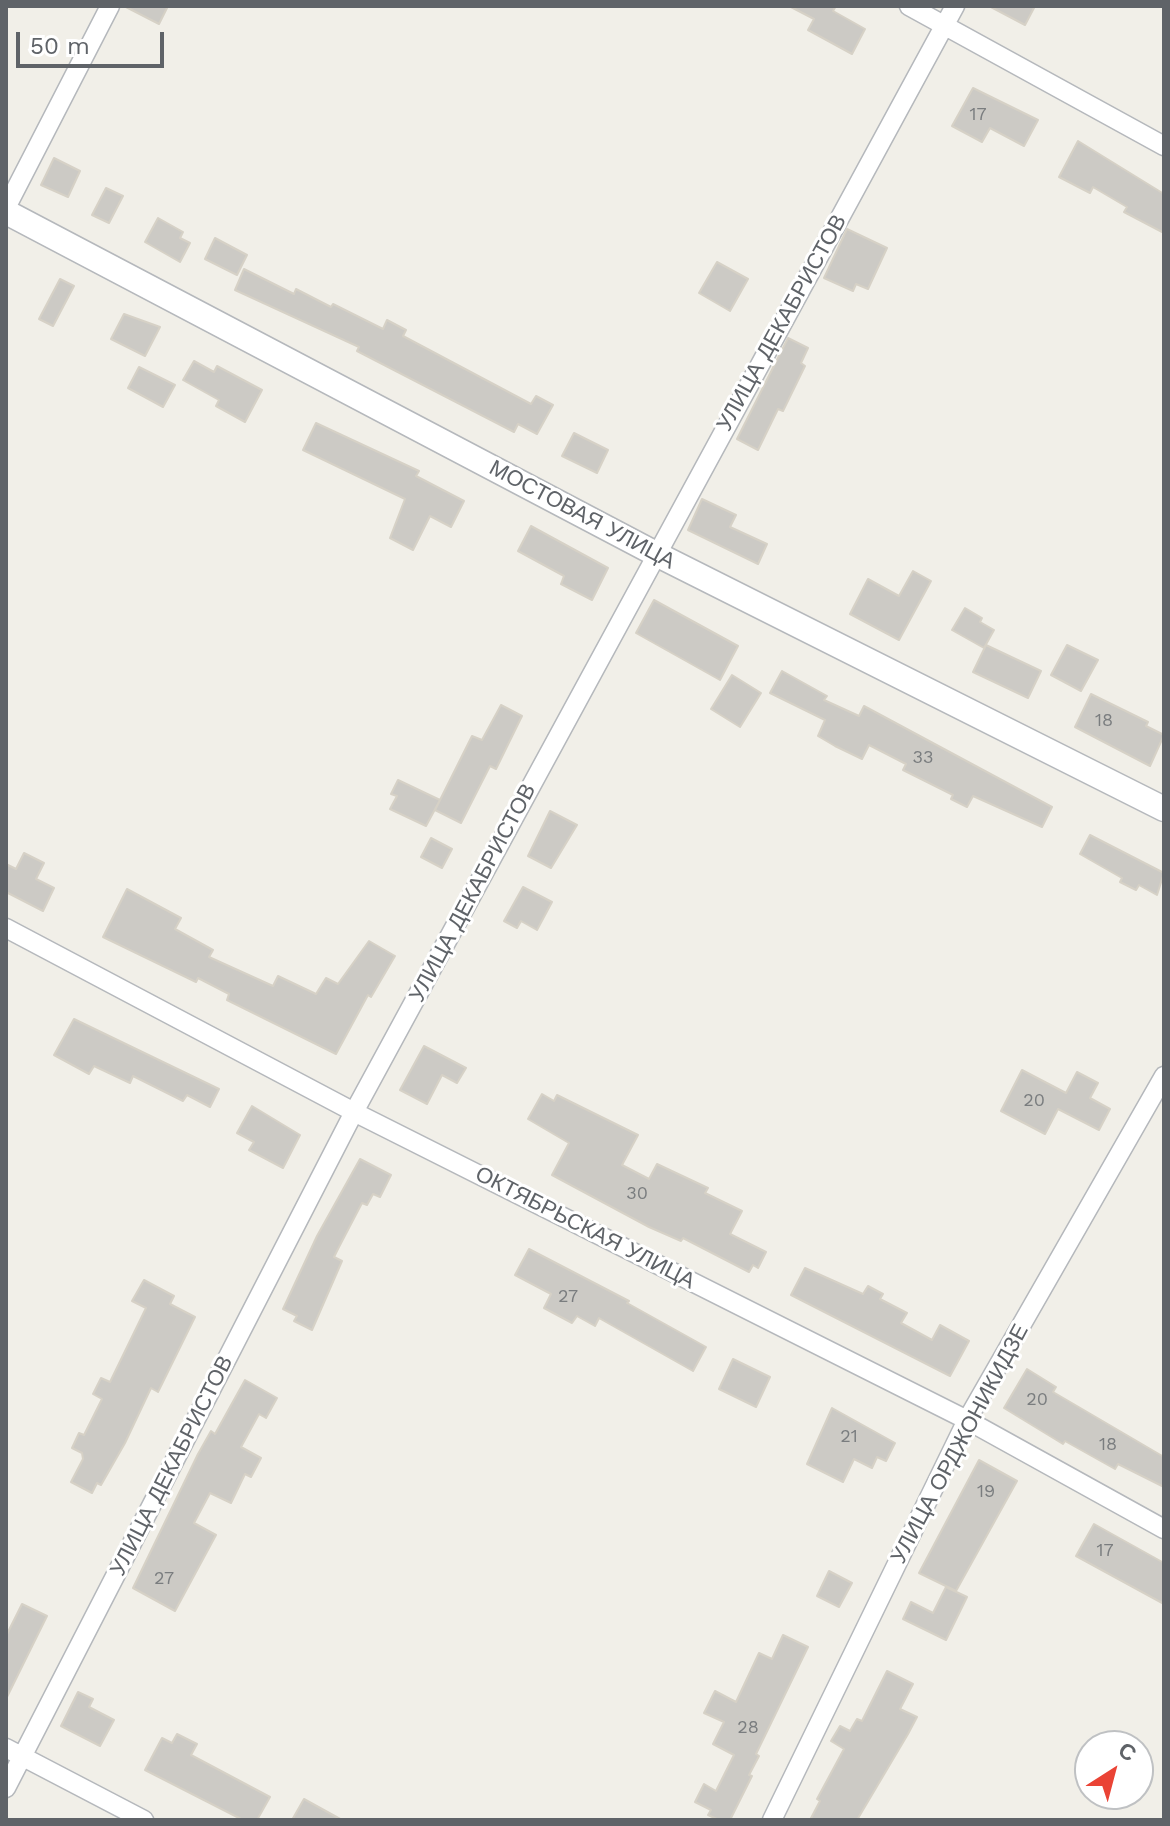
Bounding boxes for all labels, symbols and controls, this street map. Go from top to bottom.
scale bar [20,16,168,66]
text: 50 m [30,32,90,60]
house number: 17 [969,104,987,126]
street label: УЛИЦА ДЕКАБРИСТОВ [711,210,853,436]
street label: МОСТОВАЯ УЛИЦА [485,455,679,575]
house number: 18 [1095,710,1113,732]
house number: 33 [913,747,933,769]
street label: УЛИЦА ДЕКАБРИСТОВ [404,779,542,1007]
house number: 20 [1023,1090,1045,1112]
street label: ОКТЯБРЬСКАЯ УЛИЦА [471,1161,699,1295]
house number: 30 [626,1183,648,1205]
house number: 27 [558,1286,578,1308]
street label: УЛИЦА ОРДЖОНИКИДЗЕ [886,1320,1034,1568]
street label: УЛИЦА ДЕКАБРИСТОВ [105,1352,239,1580]
house number: 20 [1026,1389,1048,1411]
house number: 21 [840,1426,858,1448]
house number: 18 [1099,1434,1117,1456]
house number: 19 [977,1481,995,1503]
house number: 17 [1096,1540,1114,1562]
house number: 27 [154,1568,174,1590]
house number: 28 [737,1717,759,1739]
north arrow [1074,1730,1154,1810]
text: С [1113,1737,1141,1767]

